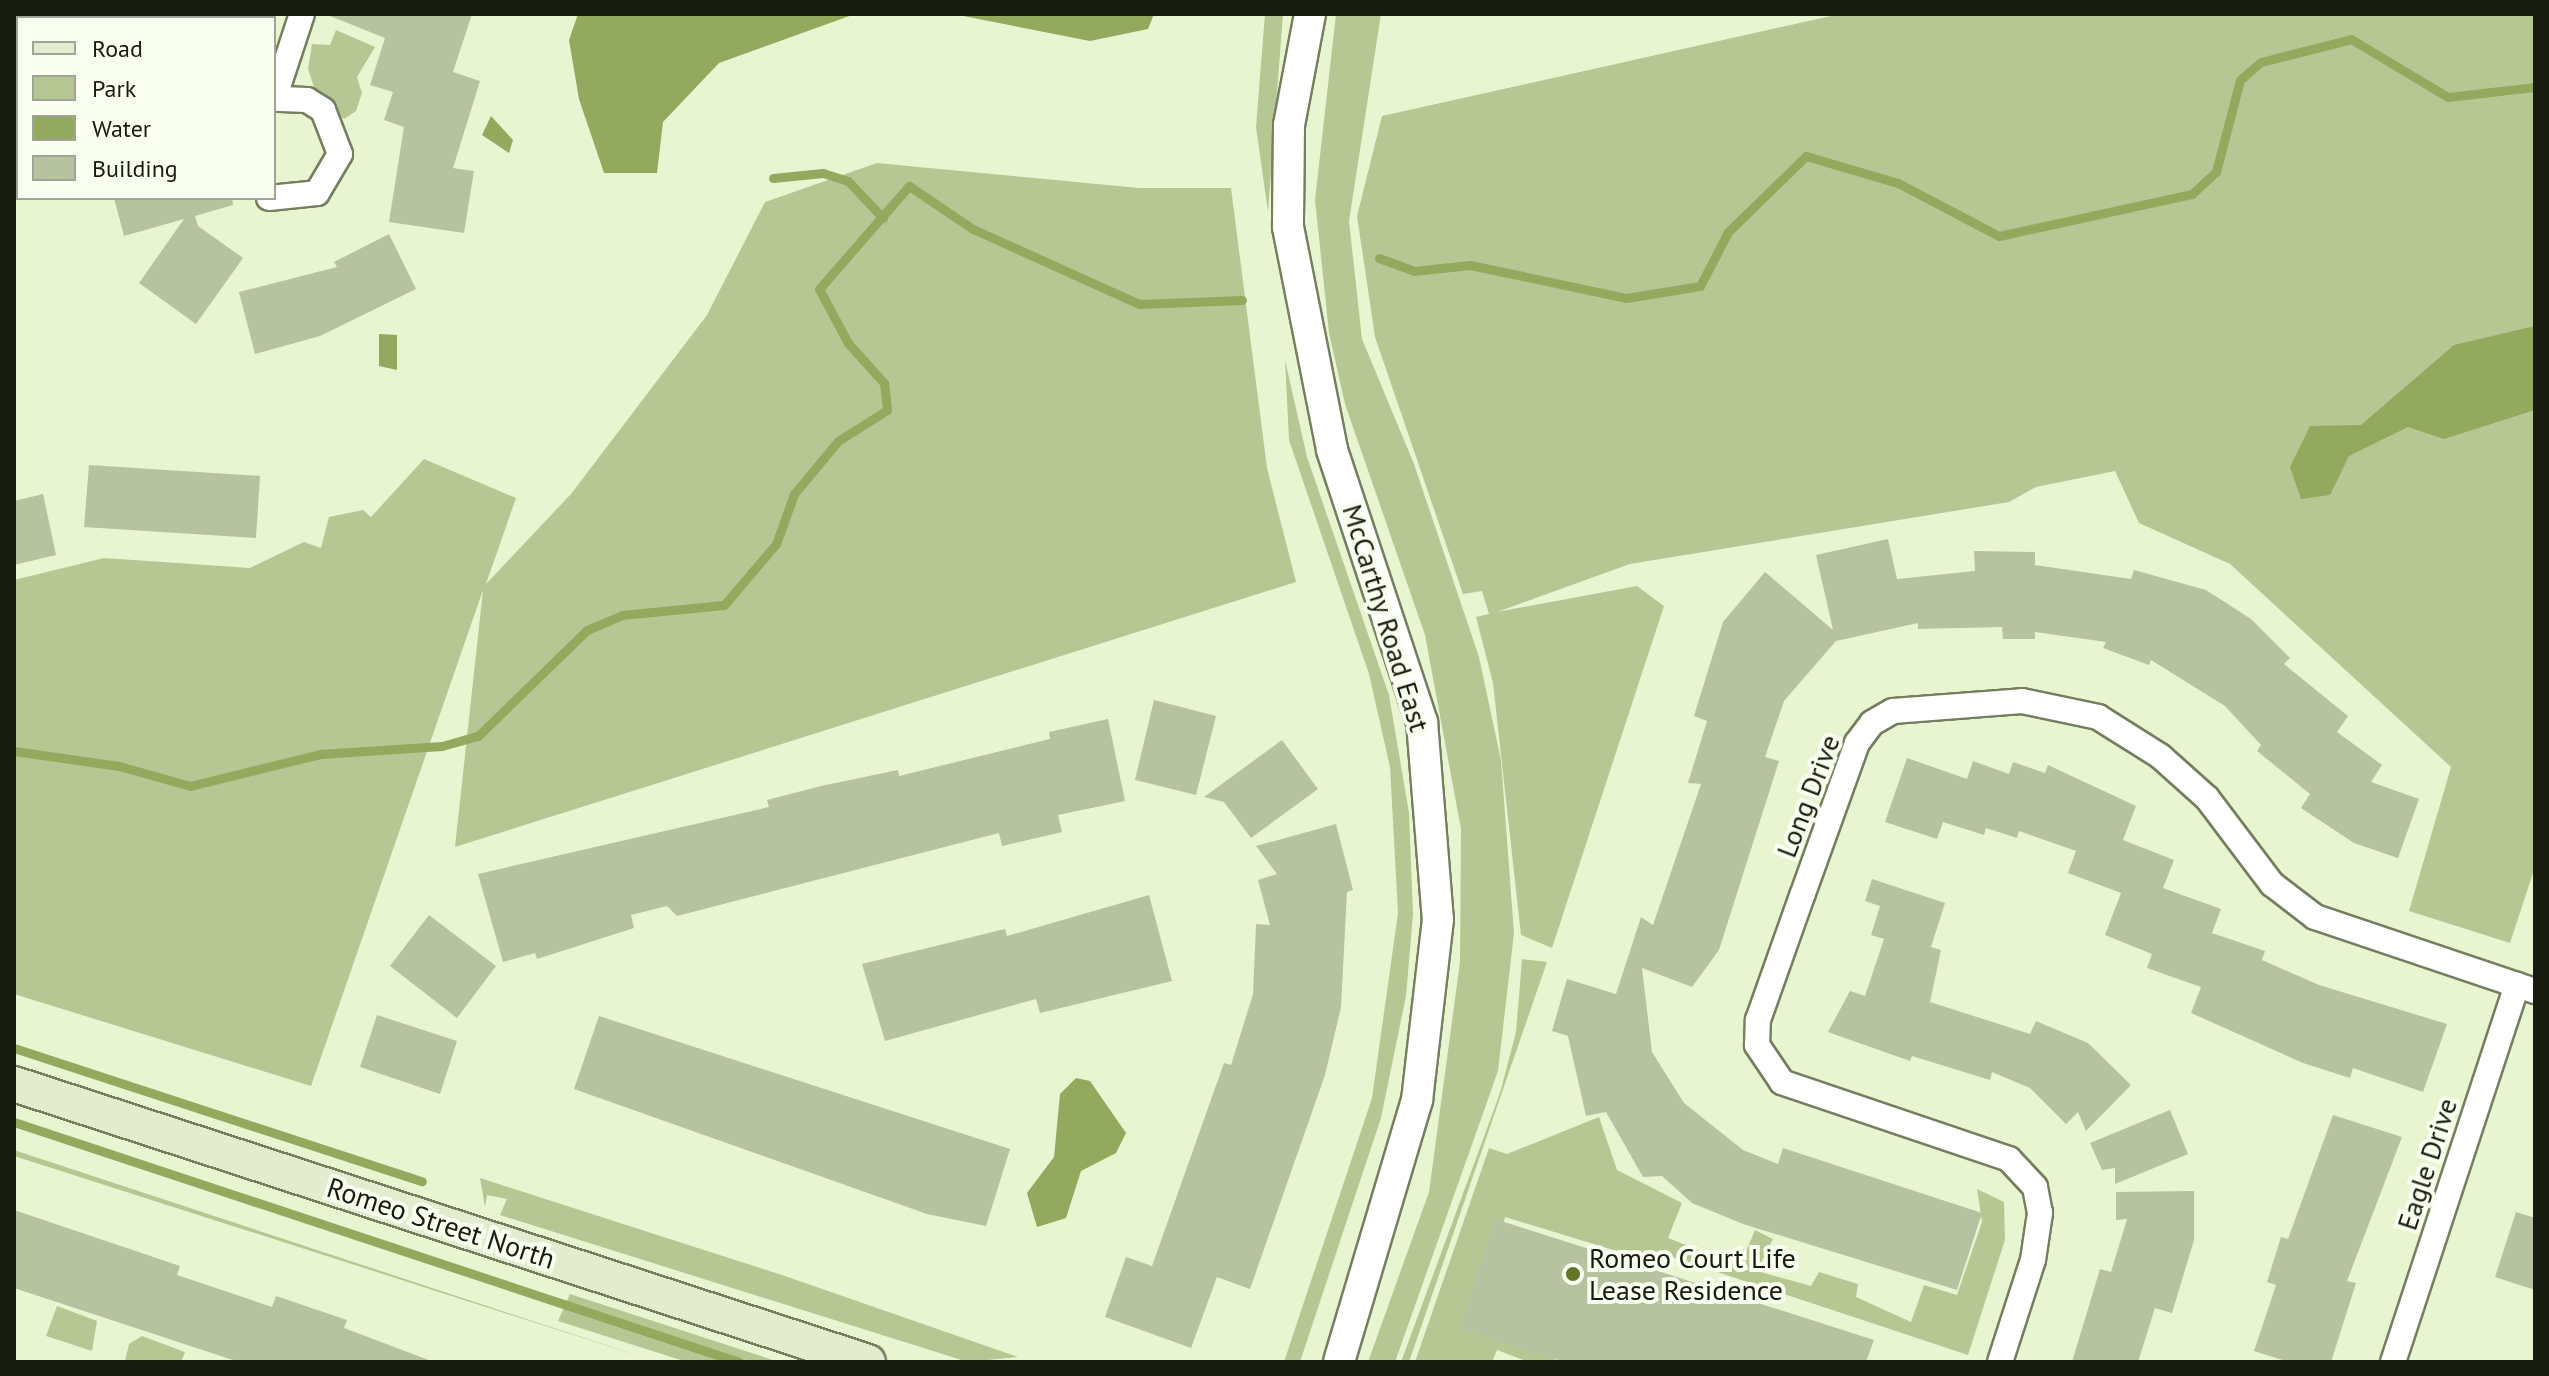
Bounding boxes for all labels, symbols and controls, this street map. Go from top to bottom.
legend [16,16,276,200]
text: Road [92,33,143,64]
text: Park [92,73,136,104]
text: Water [92,113,151,144]
text: Building [92,153,178,184]
street label: McCarthy Road East [1335,500,1437,736]
street label: Long Drive [1769,730,1847,862]
street label: Eagle Drive [2390,1094,2464,1234]
street label: Romeo Street North [323,1170,559,1276]
place label: Romeo Court Life Lease Residence [1589,1241,1796,1307]
marker: Romeo Court Life Lease Residence [1564,1265,1582,1283]

